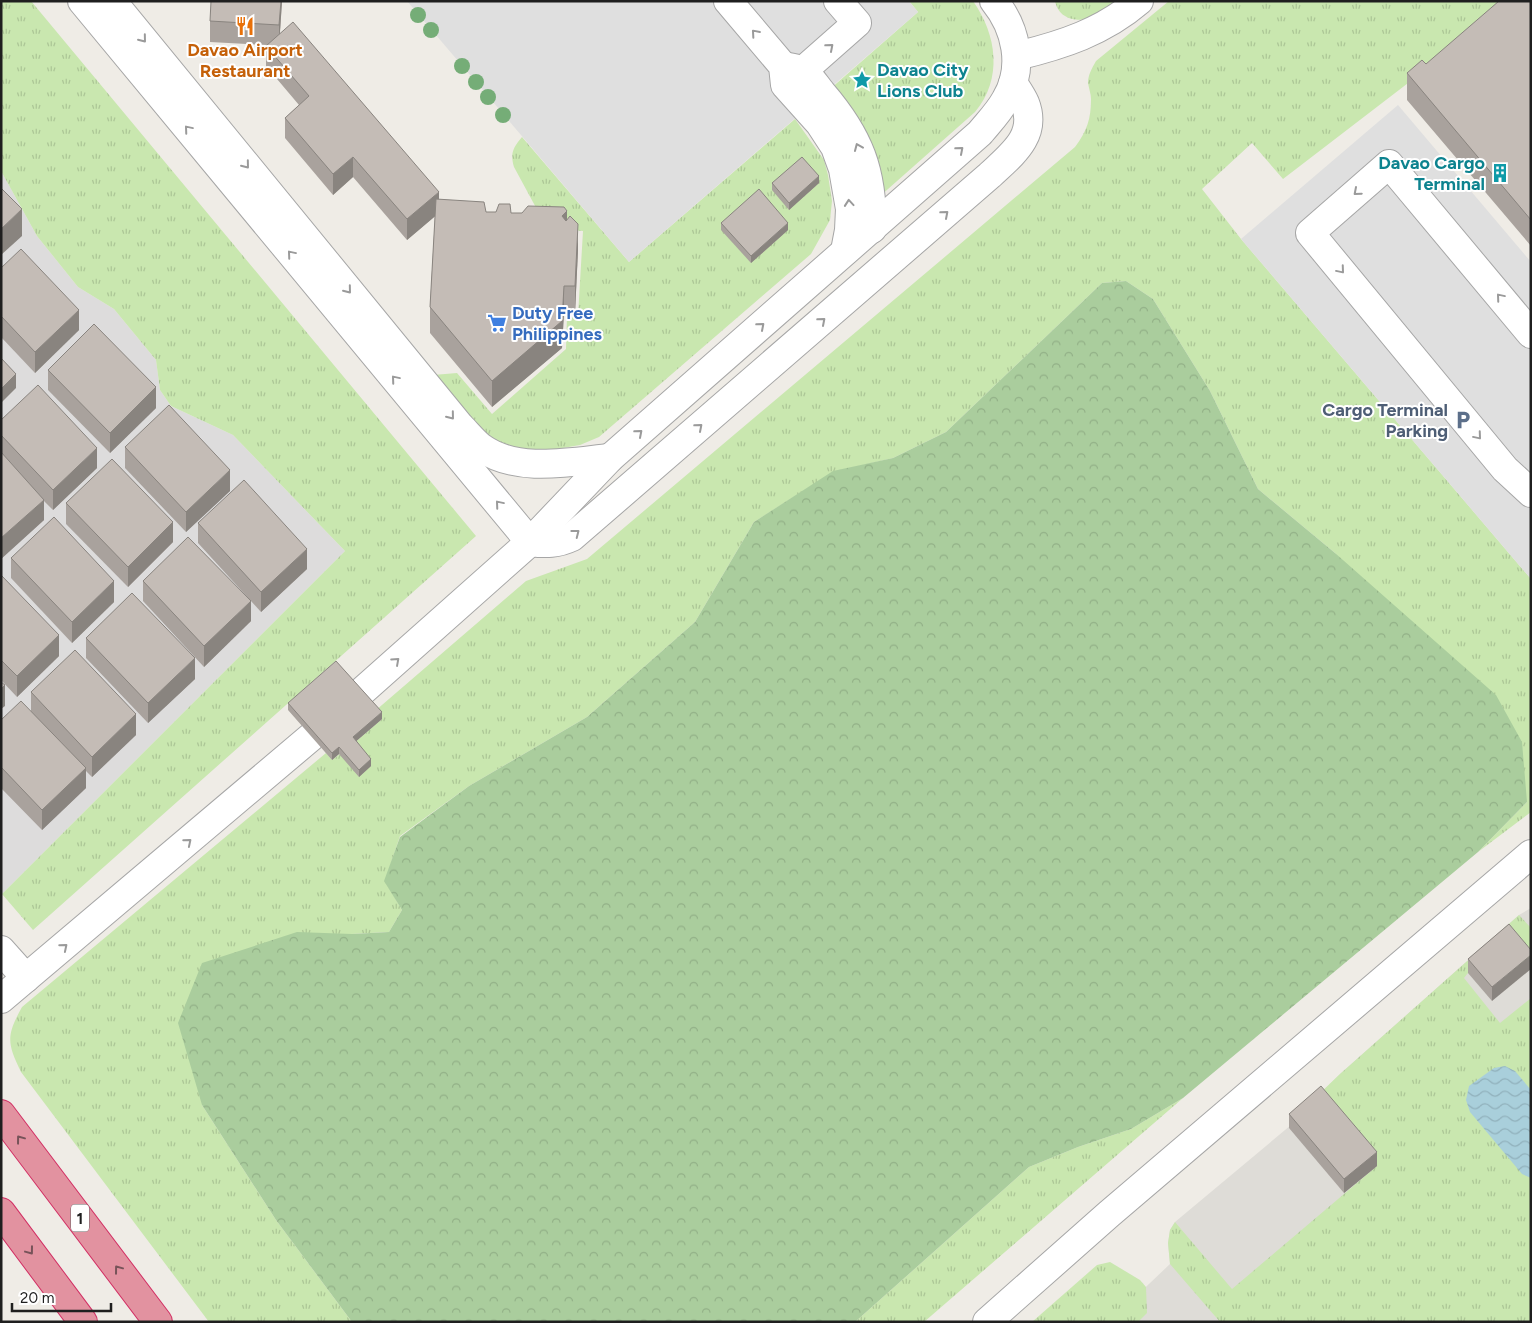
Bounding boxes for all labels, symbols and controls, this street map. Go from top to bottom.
restaurant icon: Davao Airport Restaurant [234,15,256,37]
one-way arrow [752,30,761,39]
one-way arrow [137,33,145,42]
place label: Davao Airport Restaurant [187,39,303,82]
one-way arrow [824,44,833,53]
place label: Davao City Lions Club [877,59,969,102]
place icon: Davao City Lions Club [851,69,873,91]
one-way arrow [185,126,193,135]
one-way arrow [854,143,865,152]
one-way arrow [955,147,964,156]
place label: Davao Cargo Terminal [1378,152,1485,195]
one-way arrow [240,159,249,168]
building icon: Davao Cargo Terminal [1489,162,1511,184]
one-way arrow [1354,186,1363,195]
one-way arrow [844,199,855,207]
one-way arrow [939,212,948,220]
one-way arrow [289,251,297,260]
one-way arrow [1335,265,1344,274]
one-way arrow [343,285,352,294]
one-way arrow [1497,294,1505,303]
place label: Duty Free Philippines [512,302,603,345]
supermarket icon: Duty Free Philippines [486,312,508,334]
one-way arrow [816,318,825,326]
one-way arrow [755,323,764,332]
one-way arrow [393,376,401,385]
place label: Cargo Terminal Parking [1322,399,1448,442]
parking icon: Cargo Terminal Parking [1452,409,1474,431]
one-way arrow [446,410,454,419]
one-way arrow [693,424,702,433]
one-way arrow [633,430,642,439]
one-way arrow [1472,430,1481,439]
one-way arrow [496,501,505,510]
one-way arrow [570,530,579,538]
one-way arrow [390,658,399,667]
one-way arrow [182,839,191,848]
one-way arrow [58,944,67,953]
one-way arrow [17,1135,26,1145]
road number: 1 [71,1204,89,1232]
one-way arrow [25,1245,33,1254]
one-way arrow [115,1265,124,1275]
scale bar [12,1280,111,1312]
text: 20 m [20,1289,54,1307]

